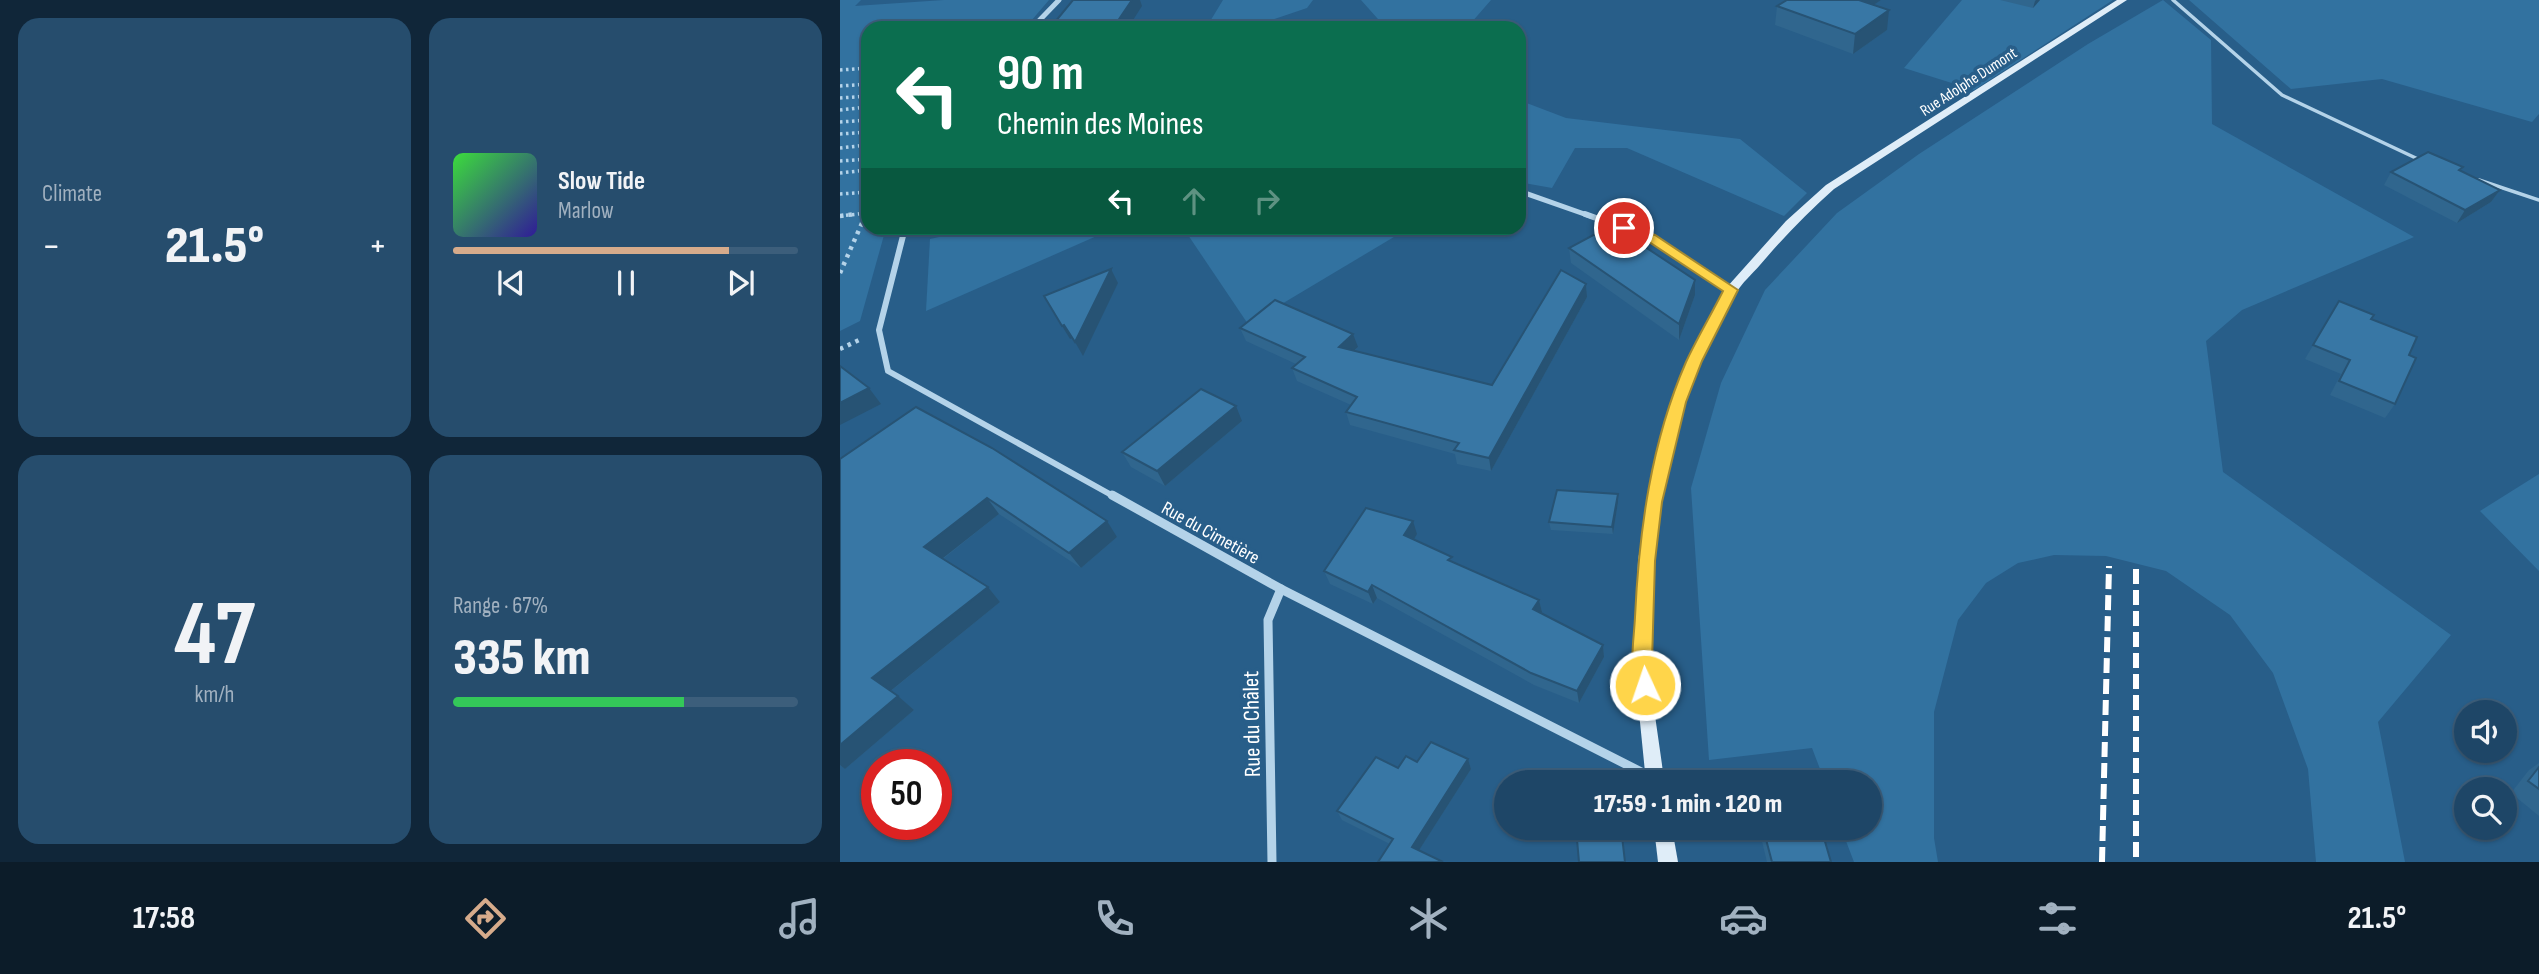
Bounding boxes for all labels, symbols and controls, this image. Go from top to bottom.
street label: Rue Adolphe Dumont [1917,44,2021,121]
text: 90 m [997,45,1084,104]
icon: left [882,49,973,140]
text: Chemin des Moines [997,105,1203,144]
text: Slow Tide [558,166,645,197]
text: Climate [42,180,102,208]
icon: left [1102,182,1140,220]
icon: ahead [1175,182,1213,220]
icon: right [1248,182,1286,220]
text: Marlow [558,197,614,225]
pin [1594,198,1654,258]
icon: arrive [1605,209,1643,247]
text: 21.5° [165,215,264,278]
text: − [42,224,61,269]
text: + [368,224,387,269]
icon: previous [492,264,530,302]
icon: pause [607,264,645,302]
icon: next [722,264,760,302]
street label: Rue du Cimetière [1157,497,1263,570]
text: 47 [174,581,255,690]
text: Range · 67% [453,592,548,620]
text: 335 km [453,627,591,690]
position arrow [1608,648,1682,722]
street label: Rue du Châlet [1237,671,1267,777]
text: km/h [195,681,234,709]
map controls [2454,700,2517,840]
button: sound [2454,700,2517,763]
speed limit sign: 50 [861,749,952,840]
button: search [2454,777,2517,840]
text: 17:59 · 1 min · 120 m [1594,789,1782,820]
icon: directions [461,894,510,943]
icon: music [775,894,824,943]
icon: phone [1090,894,1139,943]
icon: climate [1404,894,1453,943]
icon: car [1719,894,1768,943]
icon: filters [2033,894,2082,943]
text: 17:58 [133,899,195,938]
text: 21.5° [2347,899,2406,938]

